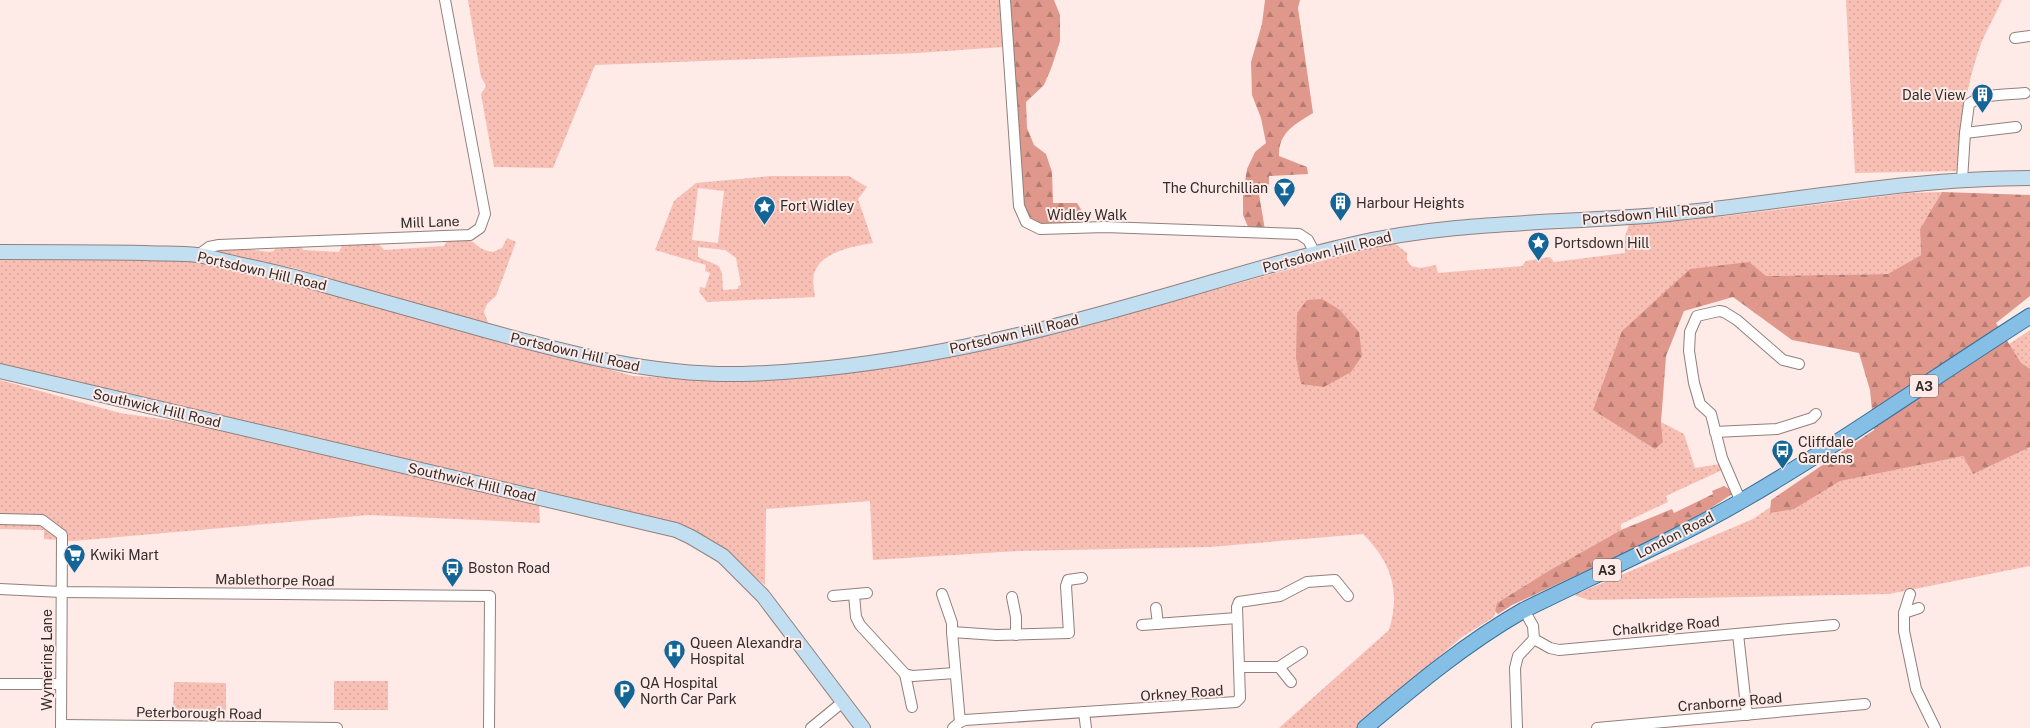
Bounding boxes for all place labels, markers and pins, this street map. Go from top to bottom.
building icon: Dale View [1969,82,1995,115]
place label: Dale View [1902,87,1966,103]
bar icon: The Churchillian [1271,175,1297,208]
place label: The Churchillian [1162,180,1268,196]
building icon: Harbour Heights [1327,190,1353,223]
place icon: Fort Widley [752,193,778,226]
place label: Harbour Heights [1356,195,1464,211]
place label: Fort Widley [780,198,855,214]
place icon: Portsdown Hill [1525,230,1551,263]
place label: Portsdown Hill [1554,235,1650,251]
place label: Cliffdale Gardens [1798,434,1854,466]
bus stop icon: Cliffdale Gardens [1769,437,1795,470]
supermarket icon: Kwiki Mart [62,542,88,575]
place label: Kwiki Mart [90,547,159,563]
bus stop icon: Boston Road [439,555,465,588]
place label: Boston Road [468,560,550,576]
place label: Queen Alexandra Hospital [690,635,802,667]
hospital icon: Queen Alexandra Hospital [662,638,688,671]
place label: QA Hospital North Car Park [640,675,737,707]
parking icon: QA Hospital North Car Park [612,678,638,711]

